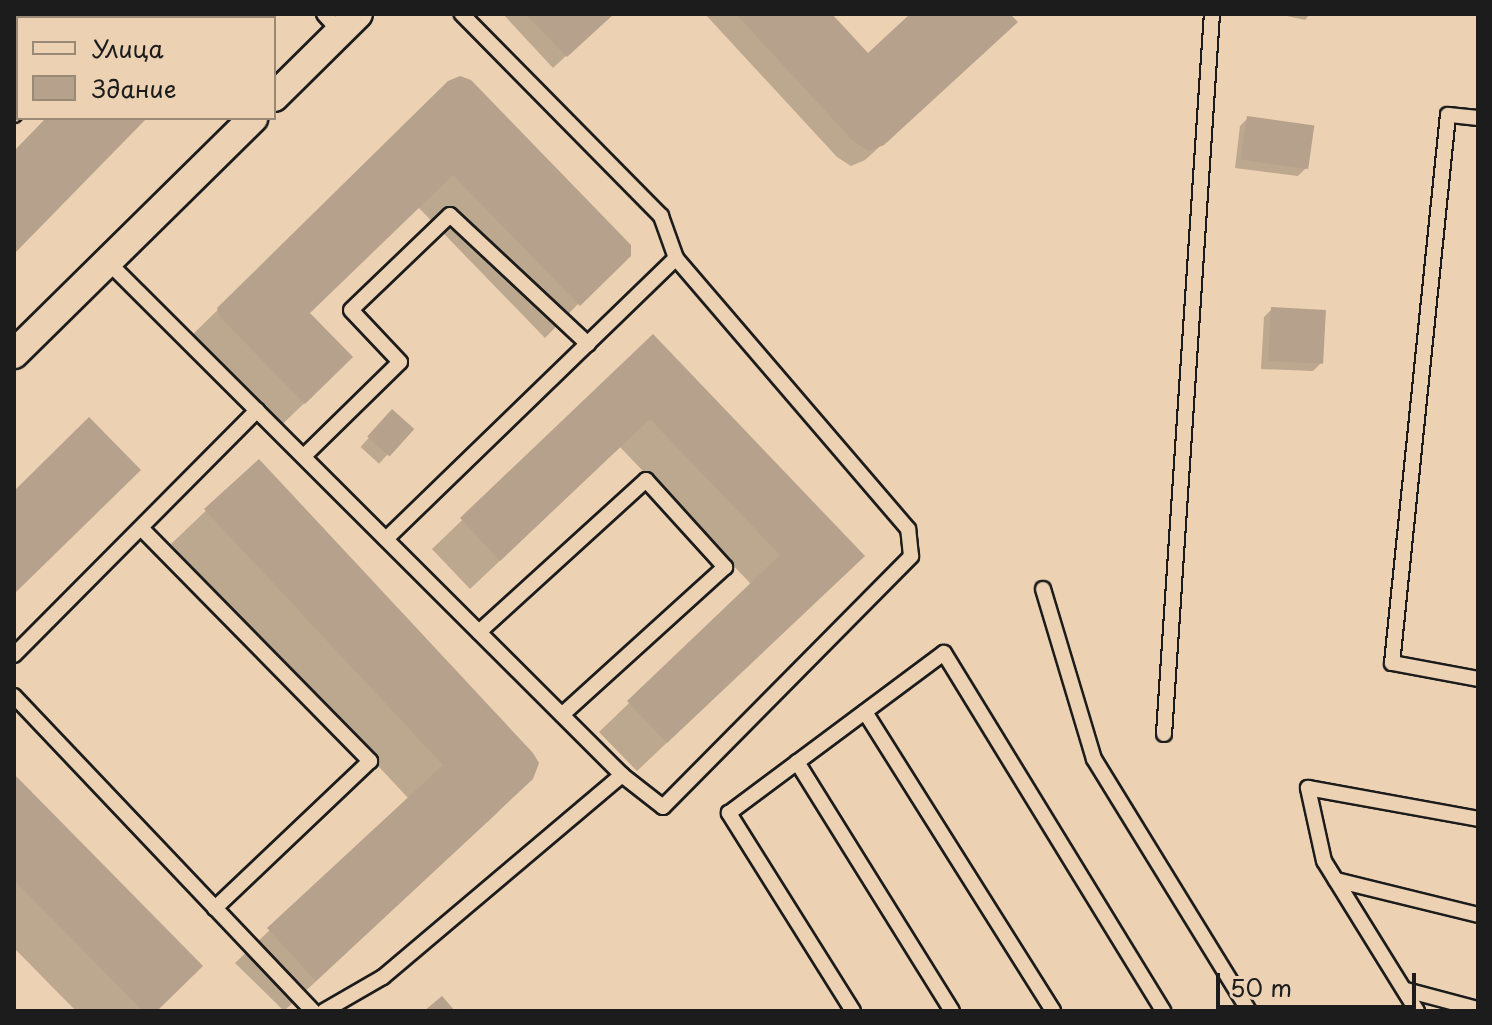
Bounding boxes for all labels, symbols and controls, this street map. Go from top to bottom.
legend [16,16,276,120]
text: Улица [92,30,164,66]
text: Здание [92,70,177,106]
scale bar [1220,957,1420,1007]
text: 50 m [1230,969,1292,1005]

